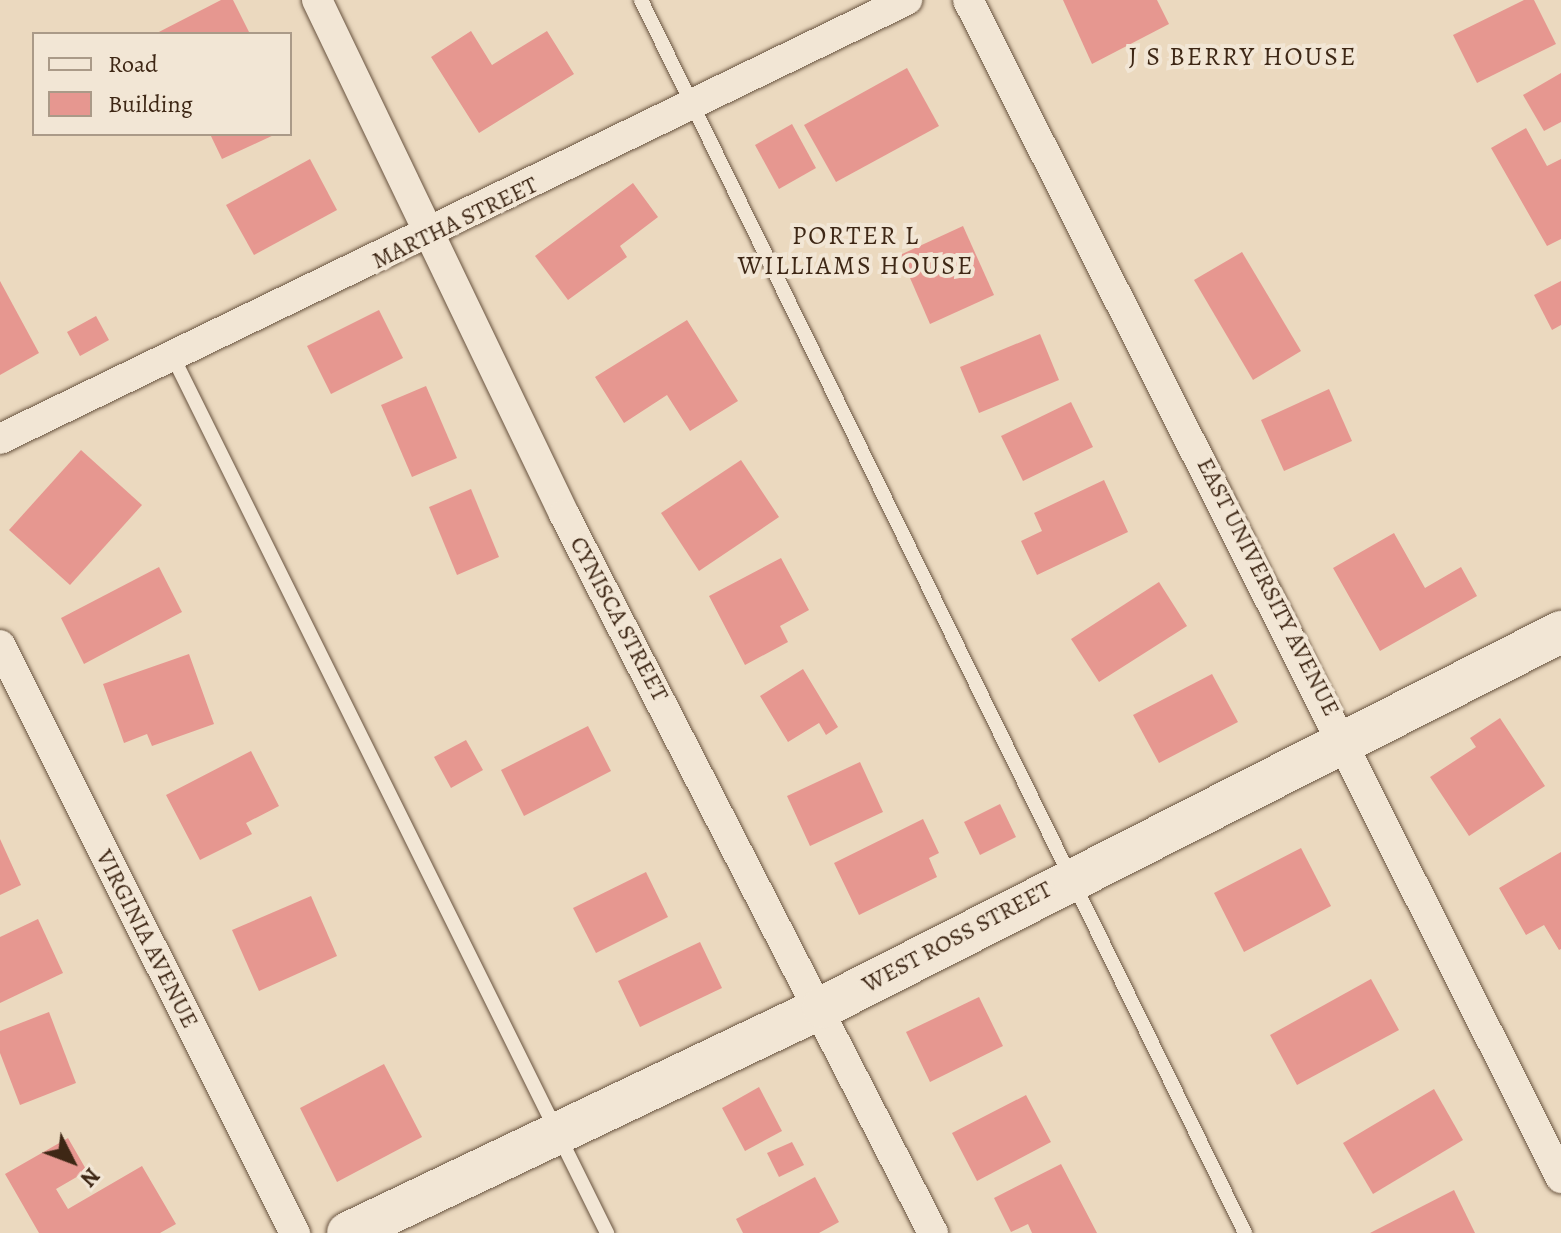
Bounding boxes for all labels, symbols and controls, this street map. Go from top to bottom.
legend [32,32,292,136]
district label: J S BERRY HOUSE [1129,41,1357,73]
text: Road [108,48,158,80]
text: Building [108,88,193,120]
street label: MARTHA STREET [367,170,543,276]
district label: PORTER L WILLIAMS HOUSE [738,220,974,282]
street label: EAST UNIVERSITY AVENUE [1190,453,1346,721]
street label: CYNISCA STREET [563,532,675,706]
street label: VIRGINIA AVENUE [90,845,204,1033]
street label: WEST ROSS STREET [857,875,1057,999]
north arrow [32,1121,112,1201]
text: N [73,1161,106,1193]

